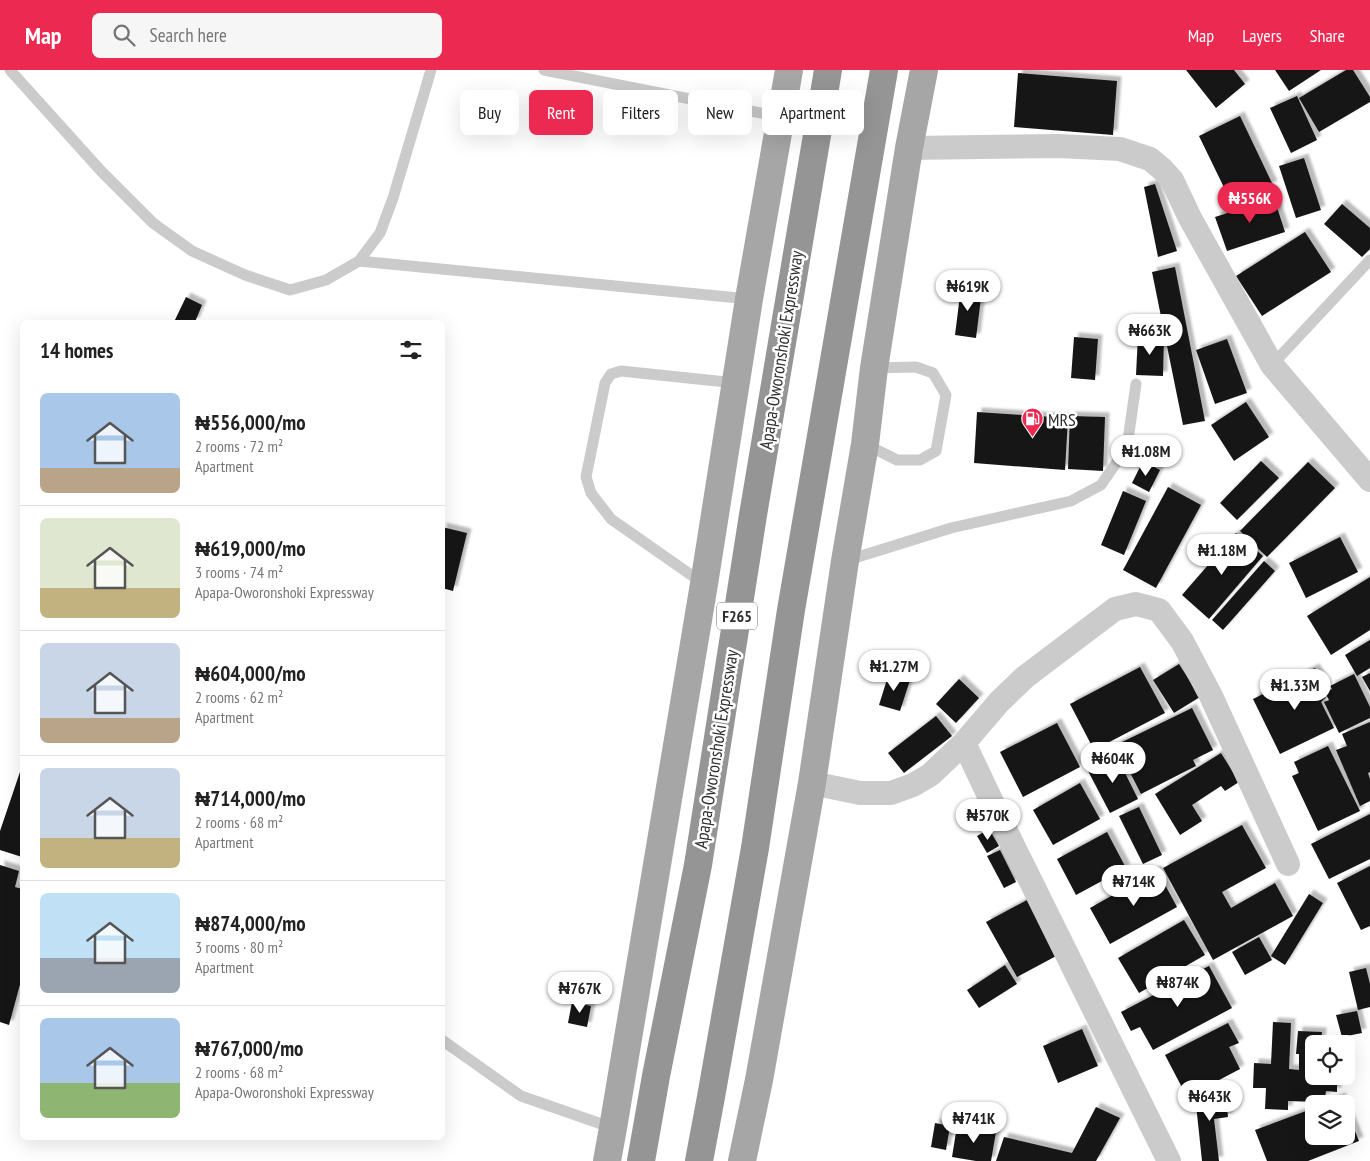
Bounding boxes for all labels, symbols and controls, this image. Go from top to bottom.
search box [92,13,442,58]
text: Map [25,20,62,51]
icon: search [110,21,138,49]
text: Search here [150,23,227,47]
text: Map [1188,24,1214,47]
text: Layers [1242,24,1282,47]
text: Share [1310,24,1345,47]
chip: Buy [460,90,519,135]
chip: Rent [529,90,593,135]
chip: Filters [603,90,678,135]
chip: New [688,90,752,135]
chip: Apartment [762,90,864,135]
pin: ₦556K [1215,182,1285,224]
text: ₦556K [1229,188,1271,208]
street label: Apapa-Oworonshoki Expressway [754,249,808,451]
pin: ₦619K [933,270,1003,312]
text: ₦619K [947,276,989,296]
pin: ₦663K [1115,314,1185,356]
text: ₦663K [1129,320,1171,340]
icon: filters [397,336,425,364]
text: 14 homes [40,337,113,364]
fuel station icon: MRS [1020,407,1044,438]
place label: MRS [1048,408,1076,431]
text: ₦556,000/mo [195,409,306,436]
icon: home [80,413,140,473]
pin: ₦1.08M [1105,434,1187,477]
text: 2 rooms · 72 m² [195,436,283,456]
text: ₦1.08M [1122,441,1170,461]
text: Apartment [195,456,254,476]
pin: ₦1.18M [1181,534,1263,576]
text: ₦619,000/mo [195,535,306,562]
icon: home [80,538,140,598]
text: ₦1.18M [1198,540,1246,560]
text: 3 rooms · 74 m² [195,562,283,582]
text: Apapa-Oworonshoki Expressway [195,582,374,602]
road number: F265 [717,602,757,630]
street label: Apapa-Oworonshoki Expressway [689,648,743,850]
pin: ₦1.27M [853,650,935,692]
text: ₦1.27M [870,656,918,676]
text: ₦604,000/mo [195,660,306,687]
icon: home [80,663,140,723]
pin: ₦1.33M [1254,668,1336,711]
text: ₦1.33M [1271,675,1319,695]
text: 2 rooms · 62 m² [195,687,283,707]
text: Apartment [195,707,254,727]
pin: ₦604K [1078,742,1148,784]
text: ₦604K [1092,748,1134,768]
text: ₦714,000/mo [195,785,306,812]
icon: home [80,788,140,848]
pin: ₦570K [953,798,1023,841]
text: ₦570K [967,805,1009,825]
text: 2 rooms · 68 m² [195,812,283,832]
text: Apartment [195,832,254,852]
pin: ₦714K [1099,864,1169,907]
text: ₦714K [1113,871,1155,891]
text: ₦874,000/mo [195,910,306,937]
icon: home [80,913,140,973]
text: 3 rooms · 80 m² [195,937,283,957]
text: Apartment [195,957,254,977]
pin: ₦874K [1143,966,1213,1008]
pin: ₦767K [545,972,615,1014]
text: ₦874K [1157,972,1199,992]
text: ₦767K [559,978,601,998]
text: ₦767,000/mo [195,1035,303,1062]
map controls [1305,1035,1355,1145]
button: locate [1305,1035,1355,1085]
icon: home [80,1038,140,1098]
text: 2 rooms · 68 m² [195,1062,283,1082]
pin: ₦643K [1175,1080,1245,1122]
text: Apapa-Oworonshoki Expressway [195,1082,374,1102]
text: ₦643K [1189,1086,1231,1106]
button: layers [1305,1095,1355,1145]
pin: ₦741K [939,1102,1009,1144]
text: ₦741K [953,1108,995,1128]

